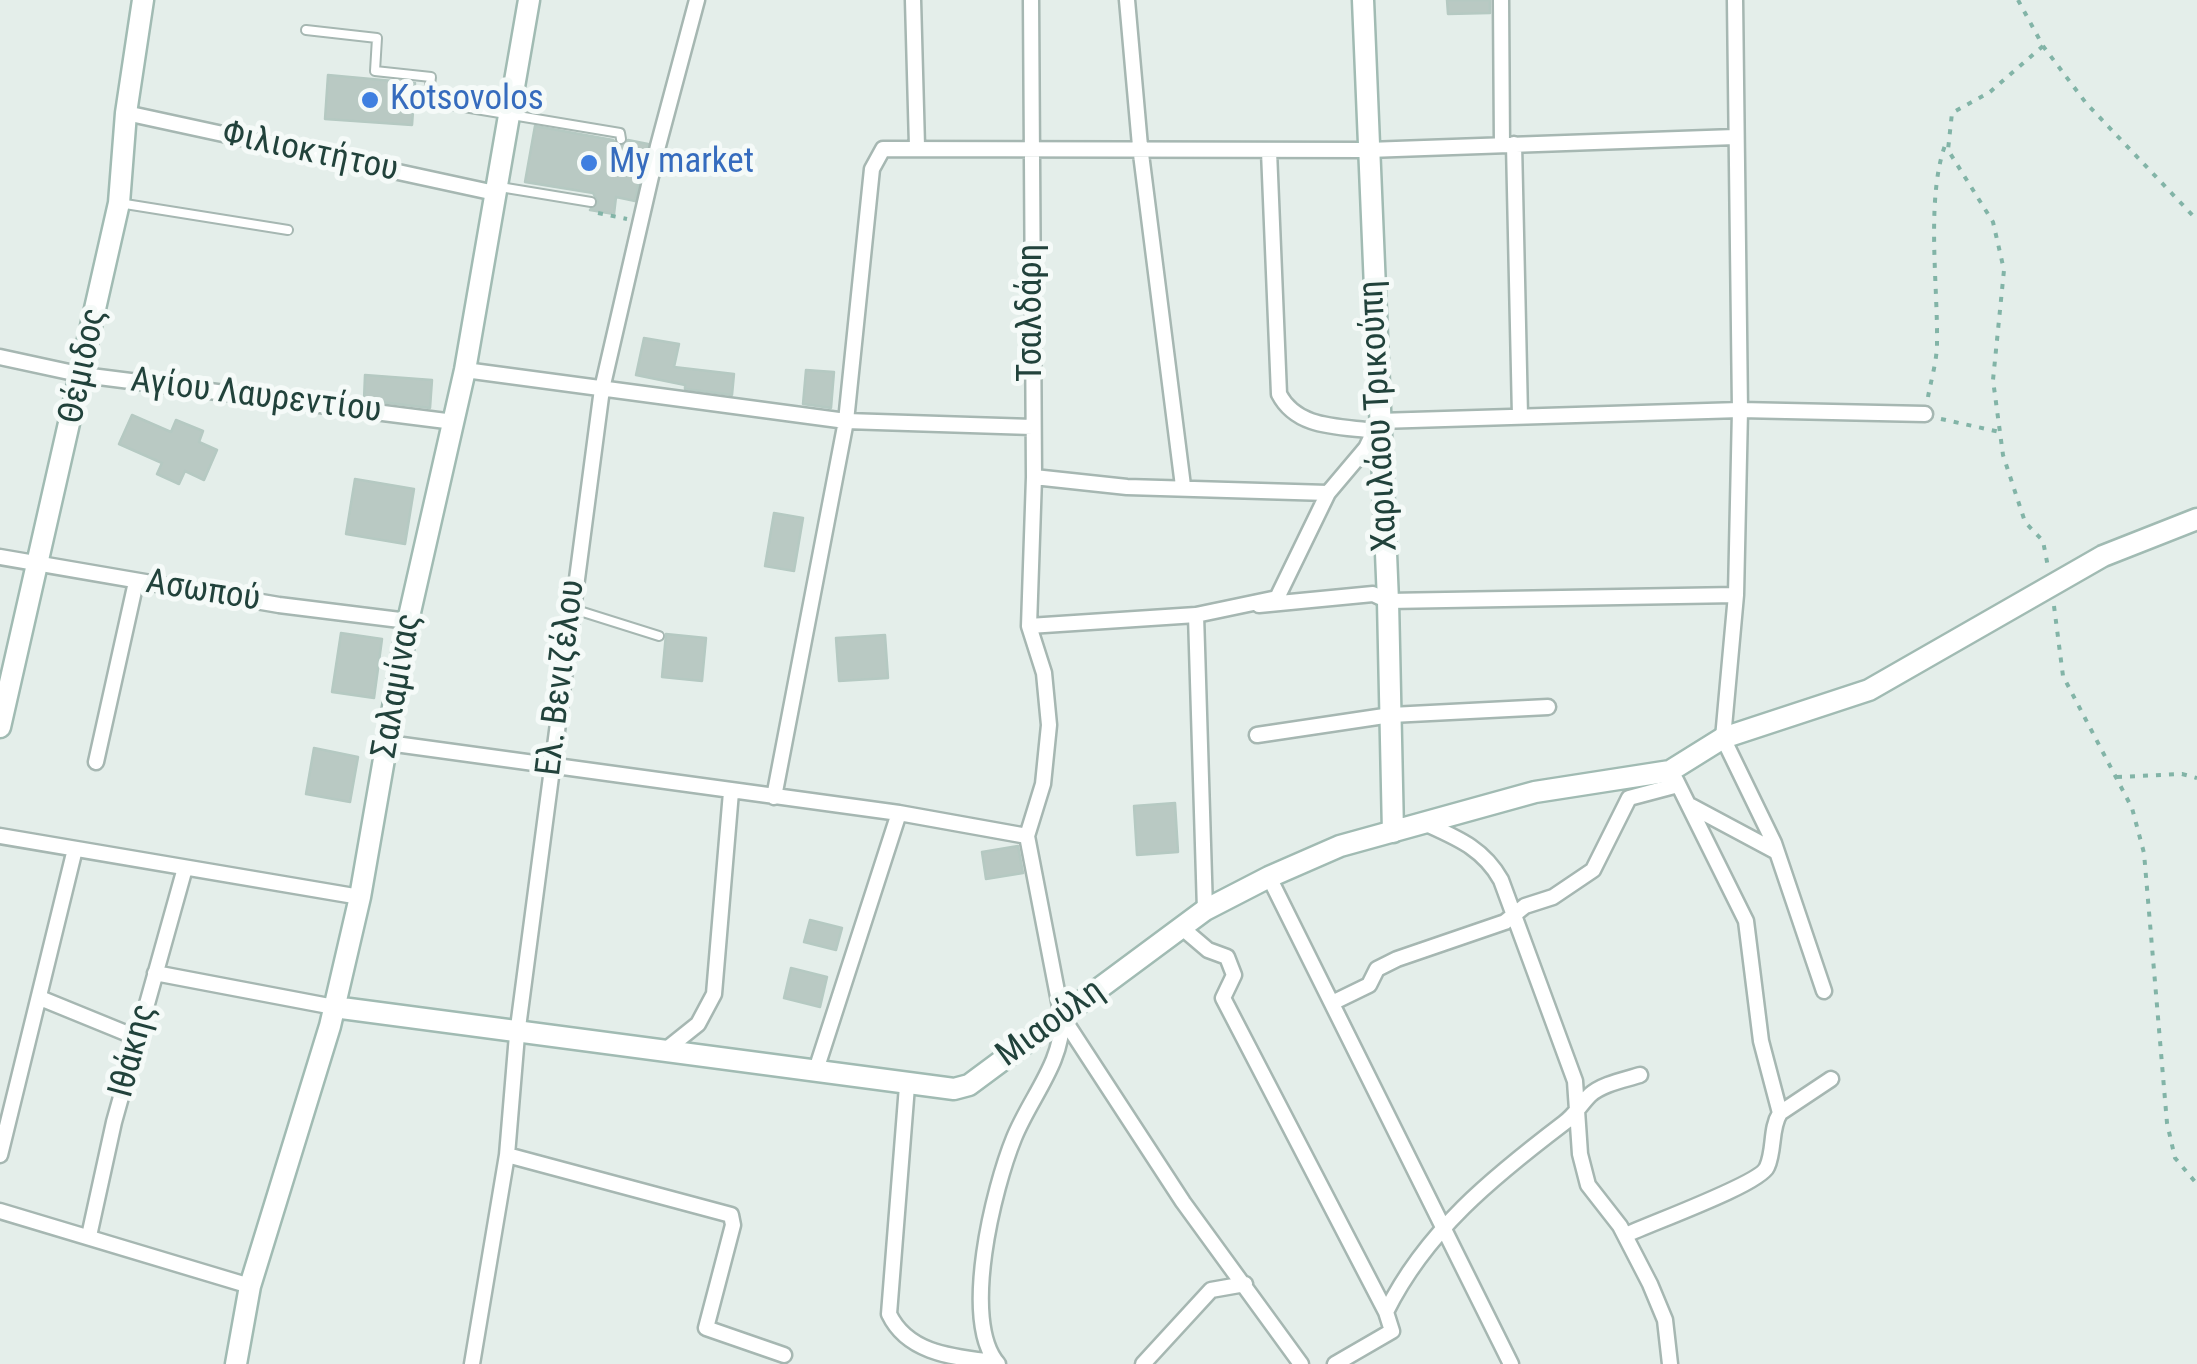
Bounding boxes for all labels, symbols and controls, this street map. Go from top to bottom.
place label: Kotsovolos [390,79,544,121]
marker: Kotsovolos [359,89,381,111]
street label: Φιλιοκτήτου [218,114,402,192]
place label: My market [609,142,754,184]
marker: My market [578,152,600,174]
street label: Τσαλδάρη [1011,244,1053,382]
street label: Χαριλάου Τρικούπη [1352,279,1408,553]
street label: Θέμιδος [51,305,117,427]
street label: Αγίου Λαυρεντίου [128,361,384,433]
street label: Ασωπού [143,562,263,622]
street label: Ελ. Βενιζέλου [529,578,595,778]
street label: Σαλαμίνας [365,610,431,762]
street label: Μιαούλη [989,971,1113,1077]
street label: Ιθάκης [101,1000,167,1102]

